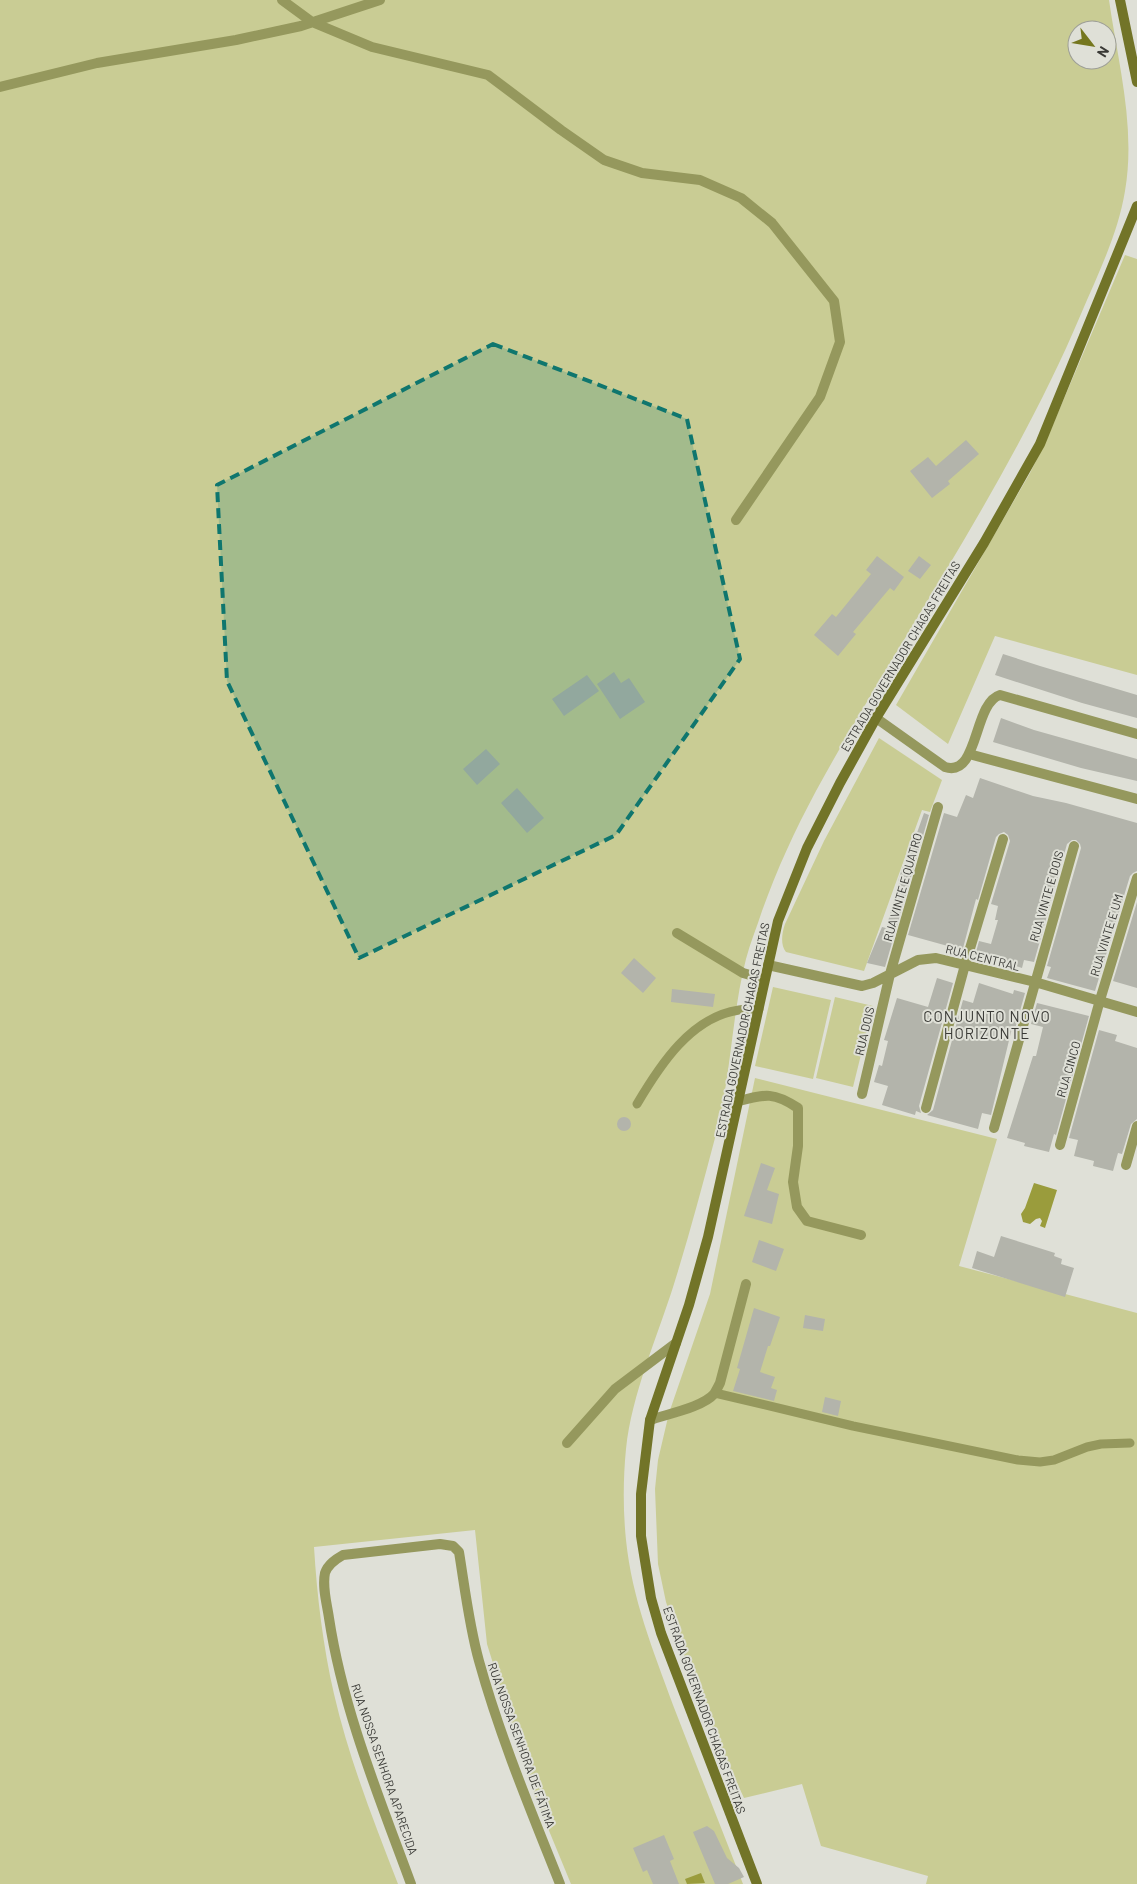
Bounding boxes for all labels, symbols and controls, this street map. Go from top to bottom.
north arrow [1067,20,1117,70]
text: N [1094,44,1113,60]
street label: ESTRADA GOVERNADOR CHAGAS FREITAS [837,558,963,754]
street label: RUA VINTE E QUATRO [880,831,924,943]
street label: RUA VINTE E DOIS [1026,849,1066,943]
street label: RUA VINTE E UM [1087,892,1125,978]
street label: ESTRADA GOVERNADOR CHAGAS FREITAS [712,921,772,1139]
street label: RUA CENTRAL [944,941,1022,973]
street label: RUA DOIS [852,1005,876,1057]
district label: CONJUNTO NOVO HORIZONTE [923,1007,1051,1042]
street label: RUA CINCO [1053,1039,1083,1099]
street label: ESTRADA GOVERNADOR CHAGAS FREITAS [661,1604,749,1816]
street label: RUA NOSSA SENHORA DE FÁTIMA [486,1661,558,1829]
street label: RUA NOSSA SENHORA APARECIDA [349,1682,421,1856]

